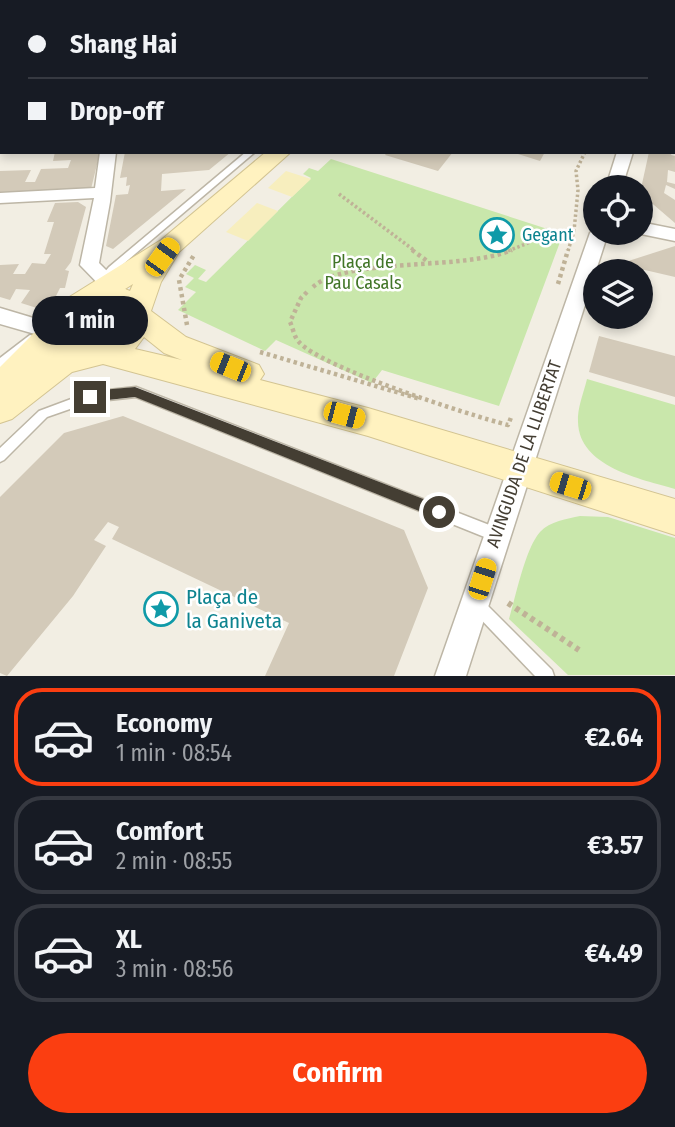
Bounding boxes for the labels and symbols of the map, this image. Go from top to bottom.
place icon: Gegant [478,216,516,254]
place label: Gegant [522,224,574,246]
car [142,234,183,280]
park label: Plaça de Pau Casals [324,251,402,294]
callout: 1 min [32,296,148,344]
car [207,349,254,385]
street label: AVINGUDA DE LA LLIBERTAT [482,357,567,550]
route end [74,381,106,413]
car [321,399,368,431]
car [547,470,594,502]
route start [423,496,455,528]
car [466,556,499,602]
place label: Plaça de la Ganiveta [186,584,282,634]
place icon: Plaça de la Ganiveta [142,590,180,628]

